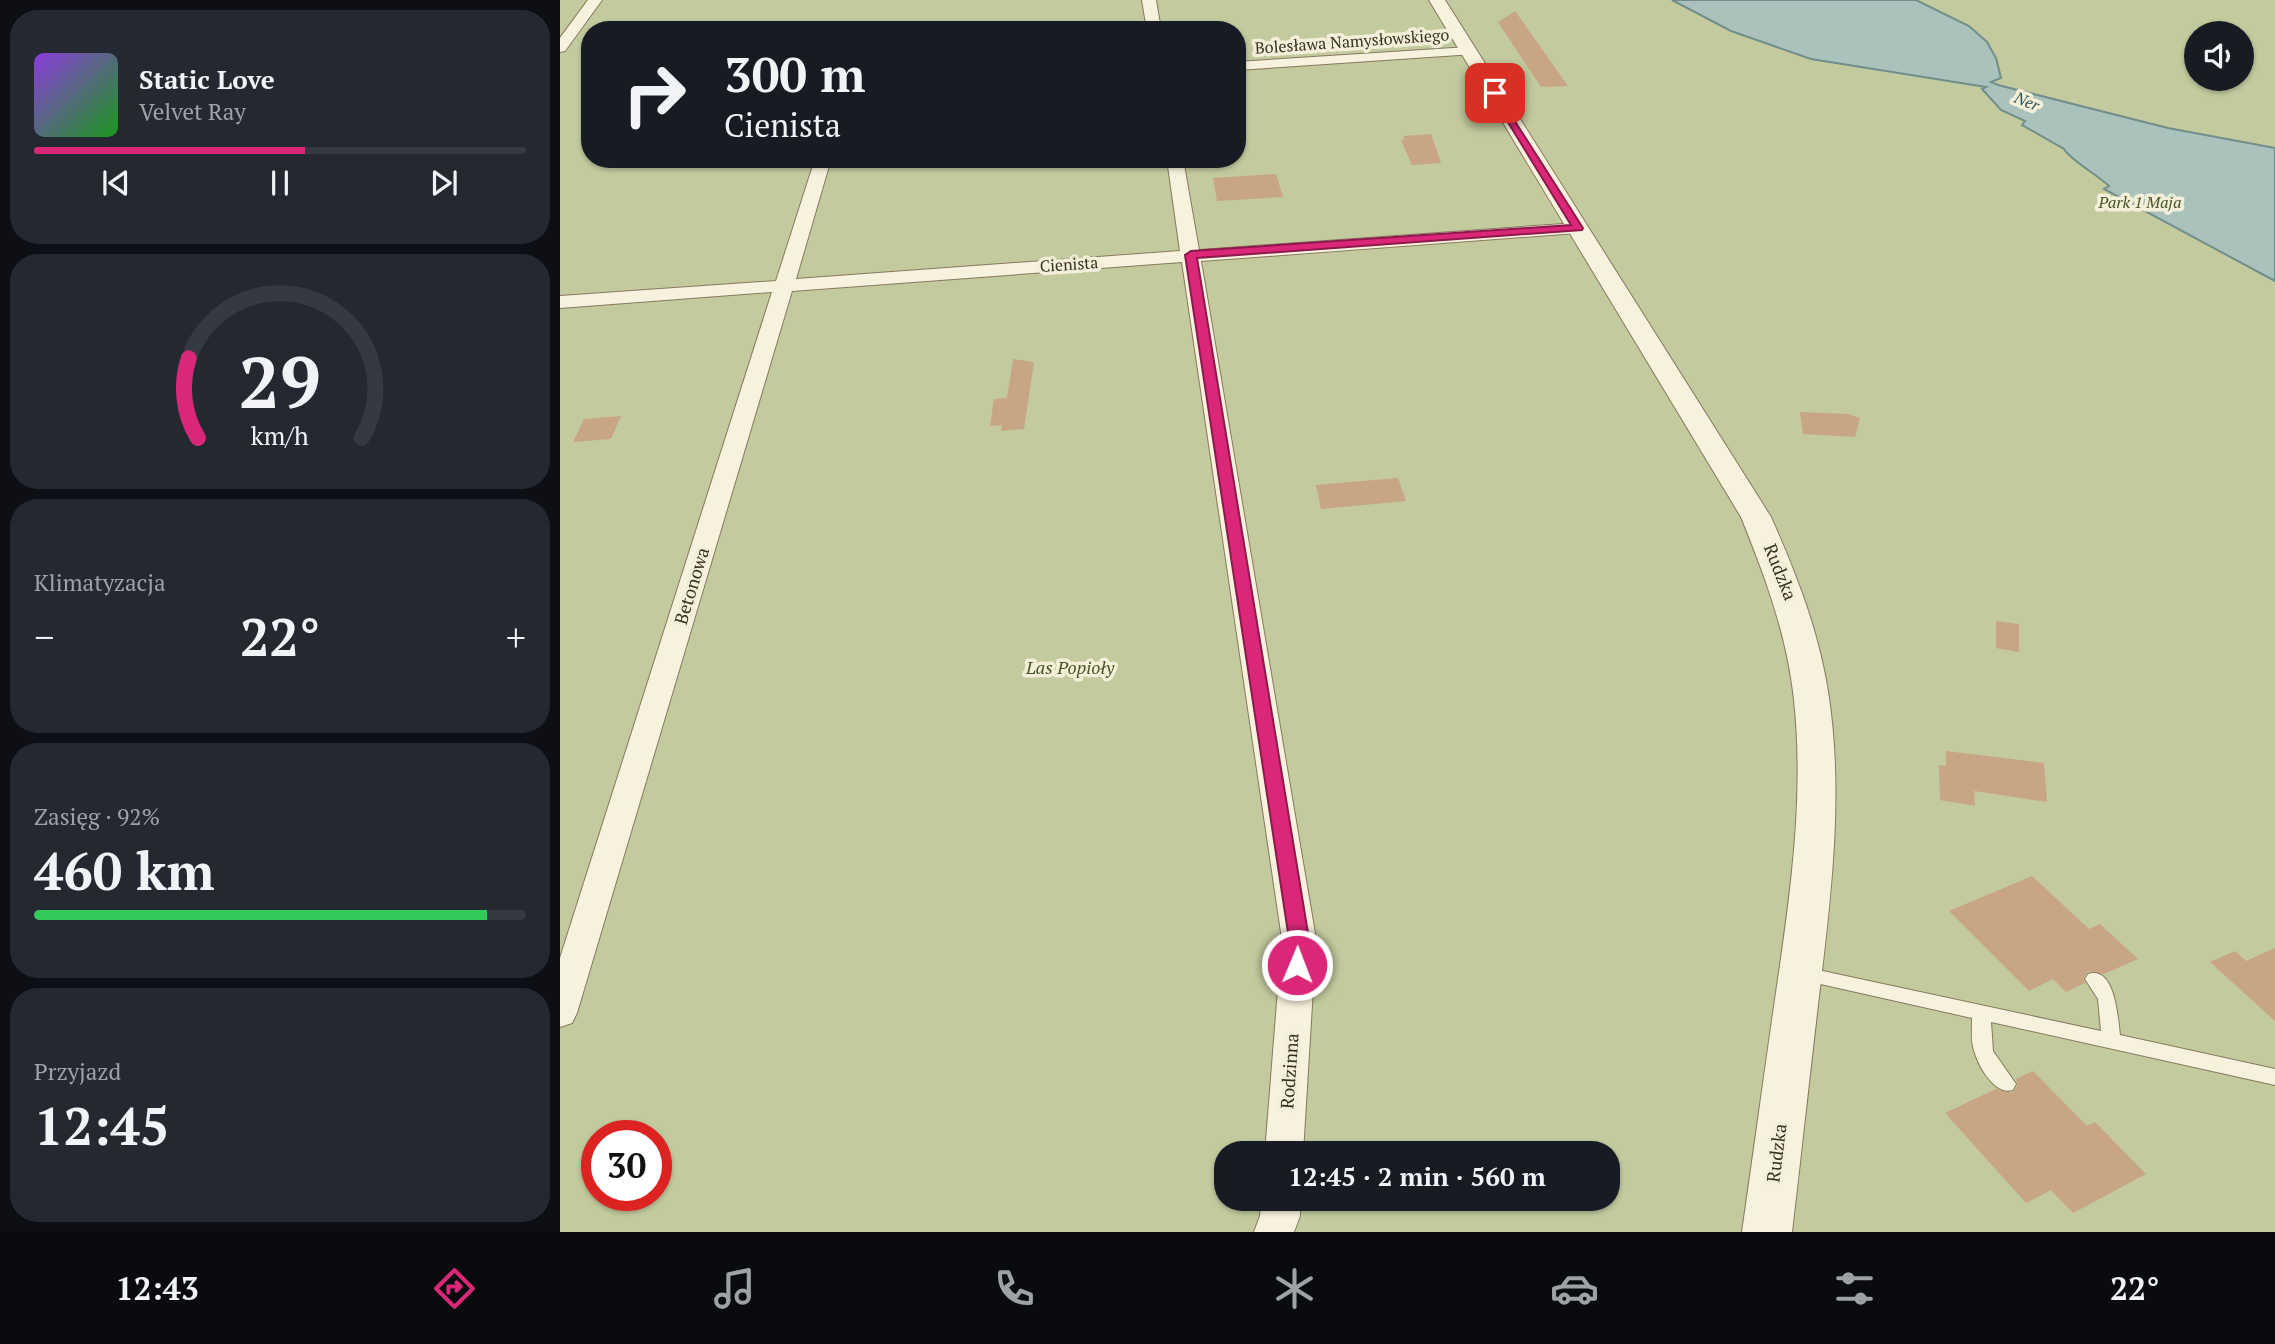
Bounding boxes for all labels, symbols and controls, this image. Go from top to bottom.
map controls [2184,21,2254,91]
button: sound [2184,21,2254,91]
street label: Bolesława Namysłowskiego [1254,23,1450,59]
text: 300 m [724,41,866,106]
icon: right [609,49,700,140]
text: Static Love [139,62,275,96]
pin [1465,63,1525,123]
icon: arrive [1476,74,1514,112]
water label: Ner [2010,86,2044,116]
text: Velvet Ray [139,96,246,127]
text: Cienista [724,104,841,146]
icon: previous [97,164,135,202]
icon: pause [261,164,299,202]
icon: next [425,164,463,202]
park label: Park 1 Maja [2098,191,2181,213]
street label: Cienista [1039,251,1099,277]
text: 29 [239,332,321,429]
text: km/h [251,418,309,451]
street label: Rudzka [1759,540,1803,603]
street label: Betonowa [668,544,714,627]
text: Klimatyzacja [34,567,166,598]
text: 22° [240,602,320,671]
text: − [34,612,54,662]
text: + [506,612,526,662]
park label: Las Popioły [1025,655,1115,679]
text: Zasięg · 92% [34,801,160,832]
text: 460 km [34,836,215,905]
position arrow [1260,928,1334,1002]
street label: Rodzinna [1274,1032,1304,1110]
text: Przyjazd [34,1056,121,1087]
text: 12:45 [34,1091,169,1160]
speed limit sign: 30 [581,1120,672,1211]
street label: Rudzka [1761,1122,1792,1184]
text: 12:45 · 2 min · 560 m [1288,1159,1546,1193]
icon: directions [430,1264,479,1313]
icon: music [710,1264,759,1313]
icon: phone [990,1264,1039,1313]
icon: climate [1270,1264,1319,1313]
icon: car [1550,1264,1599,1313]
icon: filters [1830,1264,1879,1313]
text: 12:43 [116,1267,199,1309]
text: 22° [2110,1267,2159,1309]

